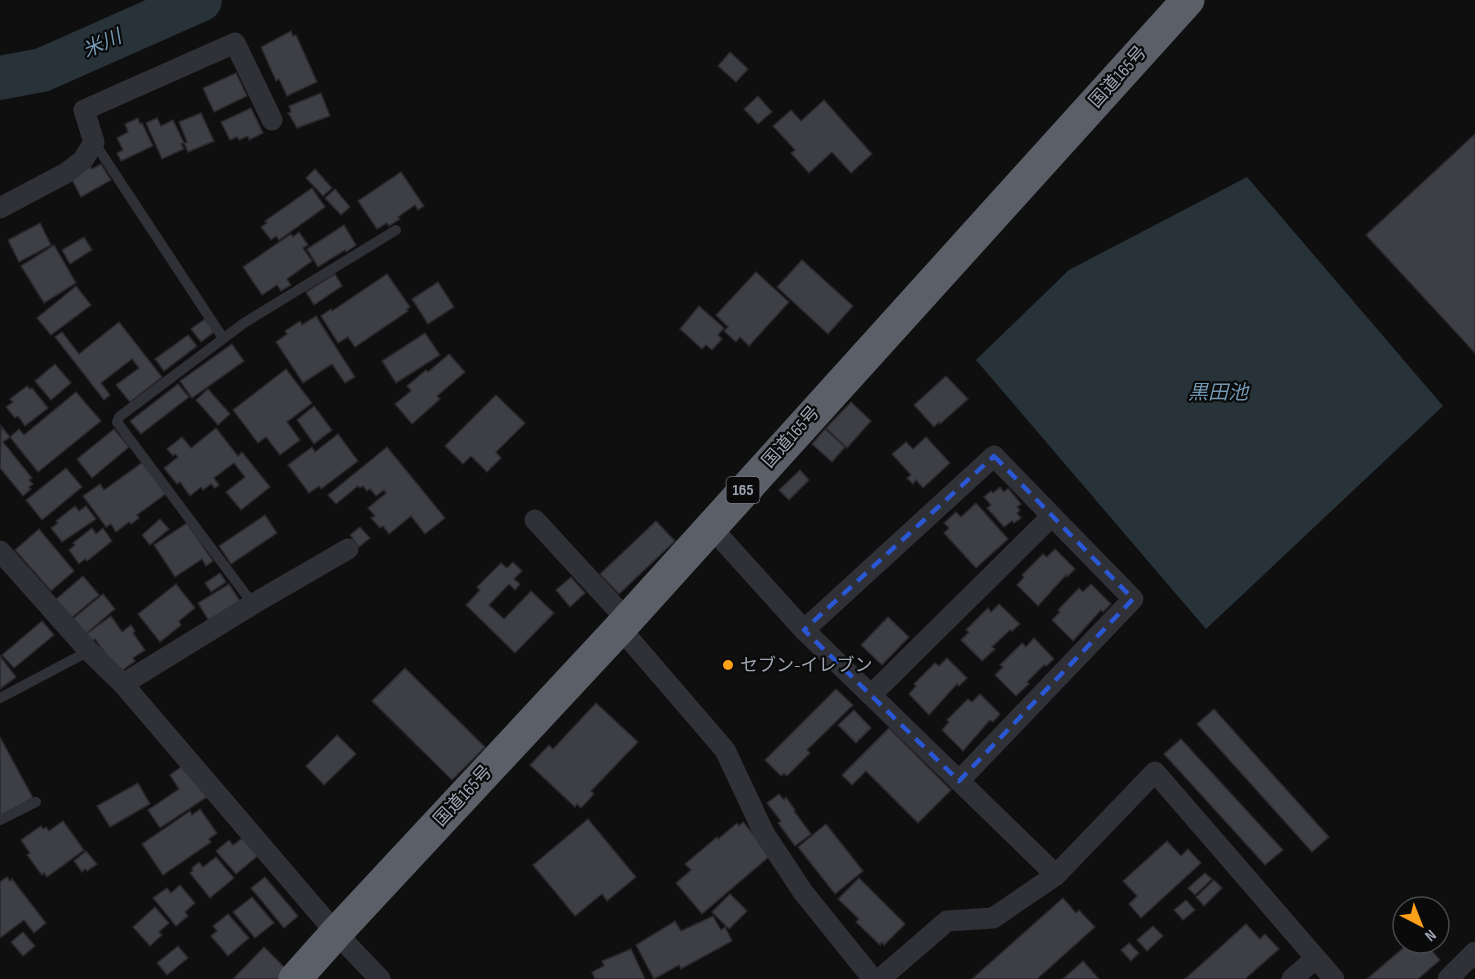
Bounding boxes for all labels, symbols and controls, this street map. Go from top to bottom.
water label: 米川 [79,24,127,63]
street label: 国道165号 [1085,42,1151,112]
water label: 黒田池 [1188,381,1250,405]
street label: 国道165号 [758,402,824,472]
road number: 165 [726,477,760,503]
place label: セブン-イレブン [740,655,873,676]
marker: セブン-イレブン [721,658,735,672]
street label: 国道165号 [430,761,496,831]
north arrow [1391,895,1451,955]
text: N [1421,925,1440,945]

